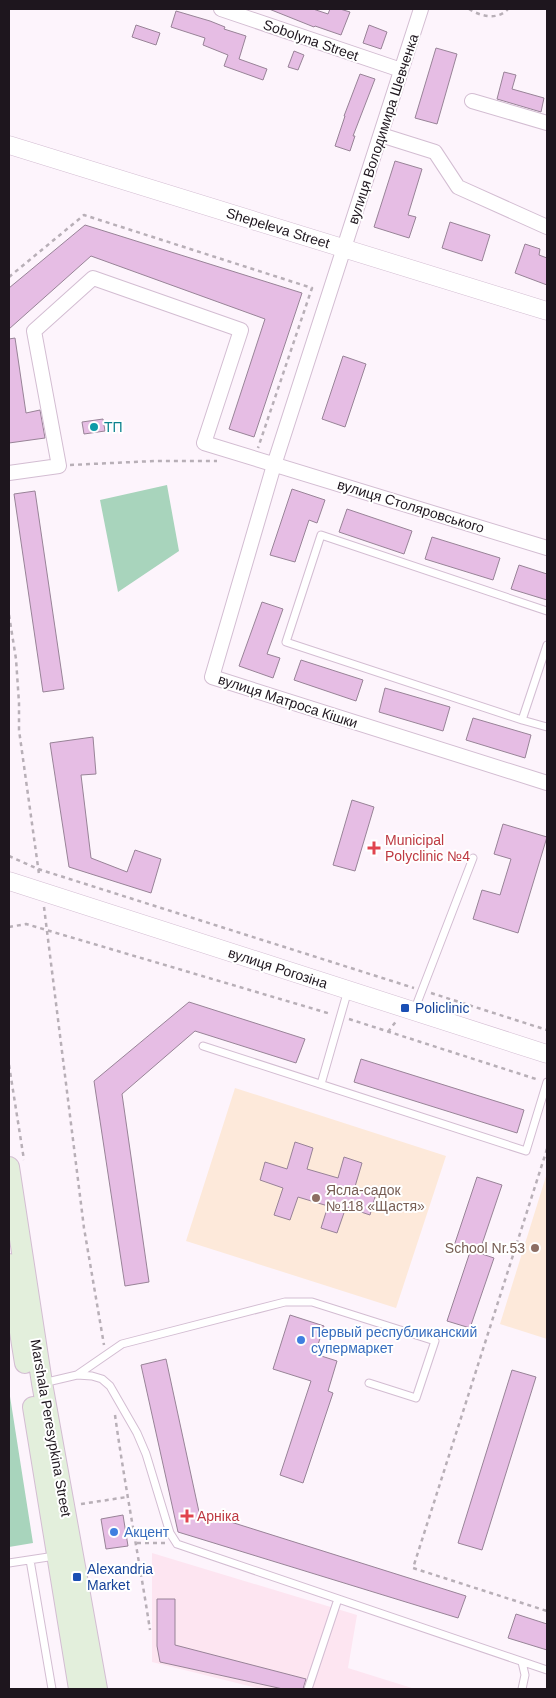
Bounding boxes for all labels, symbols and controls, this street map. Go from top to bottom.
street label: Sobolyna Street [261,16,361,64]
street label: вулиця Володимира Шевченка [345,32,421,226]
street label: Shepeleva Street [224,205,332,251]
place label: ТП [104,419,123,435]
marker: ТП [88,421,100,433]
street label: вулиця Столяровського [336,476,487,536]
street label: вулиця Матроса Кішки [216,671,360,731]
place label: Municipal Polyclinic №4 [385,832,470,864]
marker: Municipal Polyclinic №4 [367,841,381,855]
street label: вулиця Рогозіна [226,944,330,992]
place label: Policlinic [415,1000,469,1016]
marker: Policlinic [399,1002,411,1014]
place label: Ясла-садок №118 «Щастя» [326,1182,425,1214]
marker: Ясла-садок №118 «Щастя» [310,1192,322,1204]
place label: School Nr.53 [445,1240,525,1256]
marker: School Nr.53 [529,1242,541,1254]
place label: Первый республиканский супермаркет [311,1324,477,1356]
marker: Первый республиканский супермаркет [295,1334,307,1346]
street label: Marshala Peresypkina Street [28,1338,75,1518]
place label: Арніка [197,1508,239,1524]
marker: Арніка [181,1510,193,1522]
place label: Акцент [124,1524,170,1540]
marker: Акцент [108,1526,120,1538]
place label: Alexandria Market [87,1561,153,1593]
marker: Alexandria Market [71,1571,83,1583]

